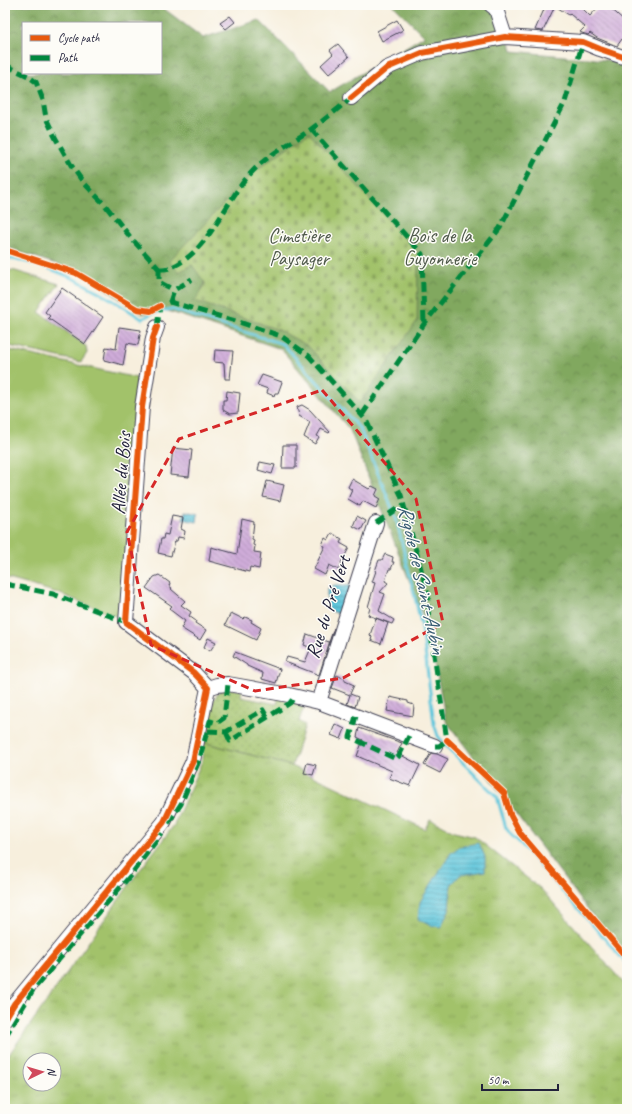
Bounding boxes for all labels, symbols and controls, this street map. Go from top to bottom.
legend [22,22,162,74]
text: Cycle path [58,30,100,46]
text: Path [58,50,78,66]
park label: Cimetière Paysager [268,223,331,271]
park label: Bois de la Guyonnerie [403,223,478,271]
street label: Allée du Bois [106,429,137,515]
water label: Rigole de Saint-Aubin [392,502,452,657]
street label: Rue du Pré Vert [300,550,357,661]
north arrow [22,1052,62,1092]
scale bar [482,1066,558,1092]
text: N [45,1067,59,1077]
text: 50 m [488,1072,510,1088]

